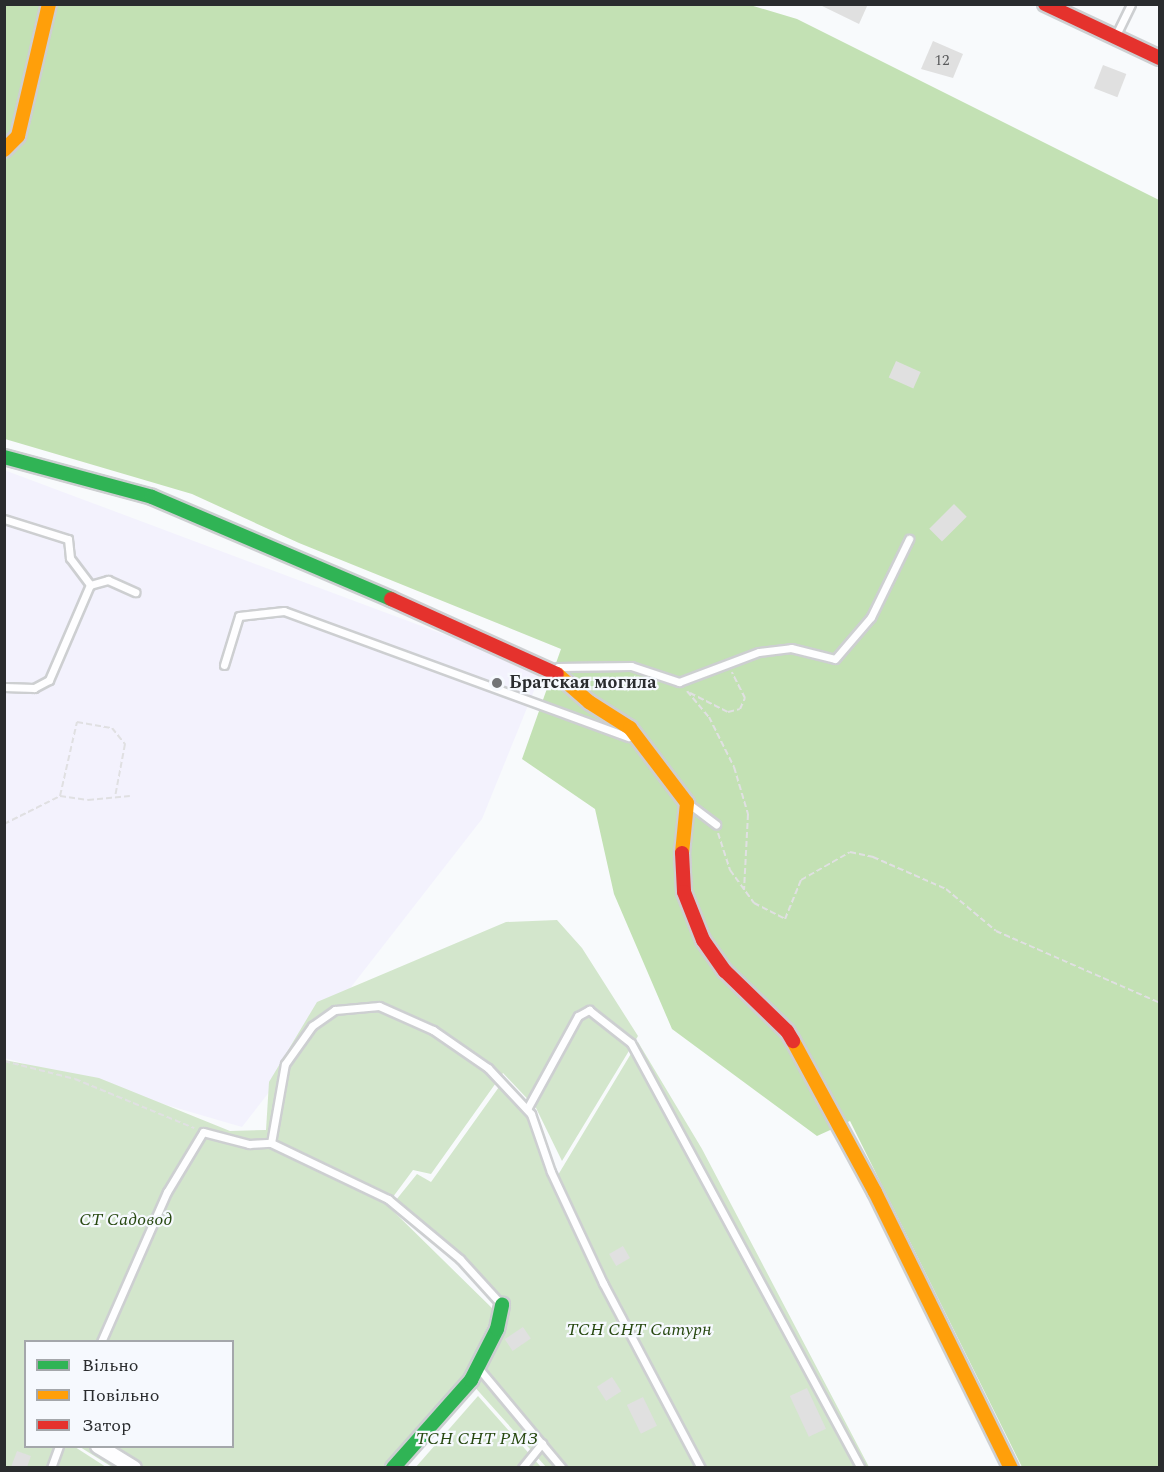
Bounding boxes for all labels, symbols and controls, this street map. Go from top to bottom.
house number: 12 [935,52,949,70]
place label: Братская могила [509,672,657,694]
marker: Братская могила [490,676,504,690]
park label: СТ Садовод [79,1209,173,1231]
park label: ТСН СНТ Сатурн [566,1319,712,1341]
legend [24,1340,234,1448]
text: Вільно [82,1352,139,1379]
text: Повільно [82,1382,159,1409]
text: Затор [82,1412,131,1439]
park label: ТСН СНТ РМЗ [416,1428,538,1450]

